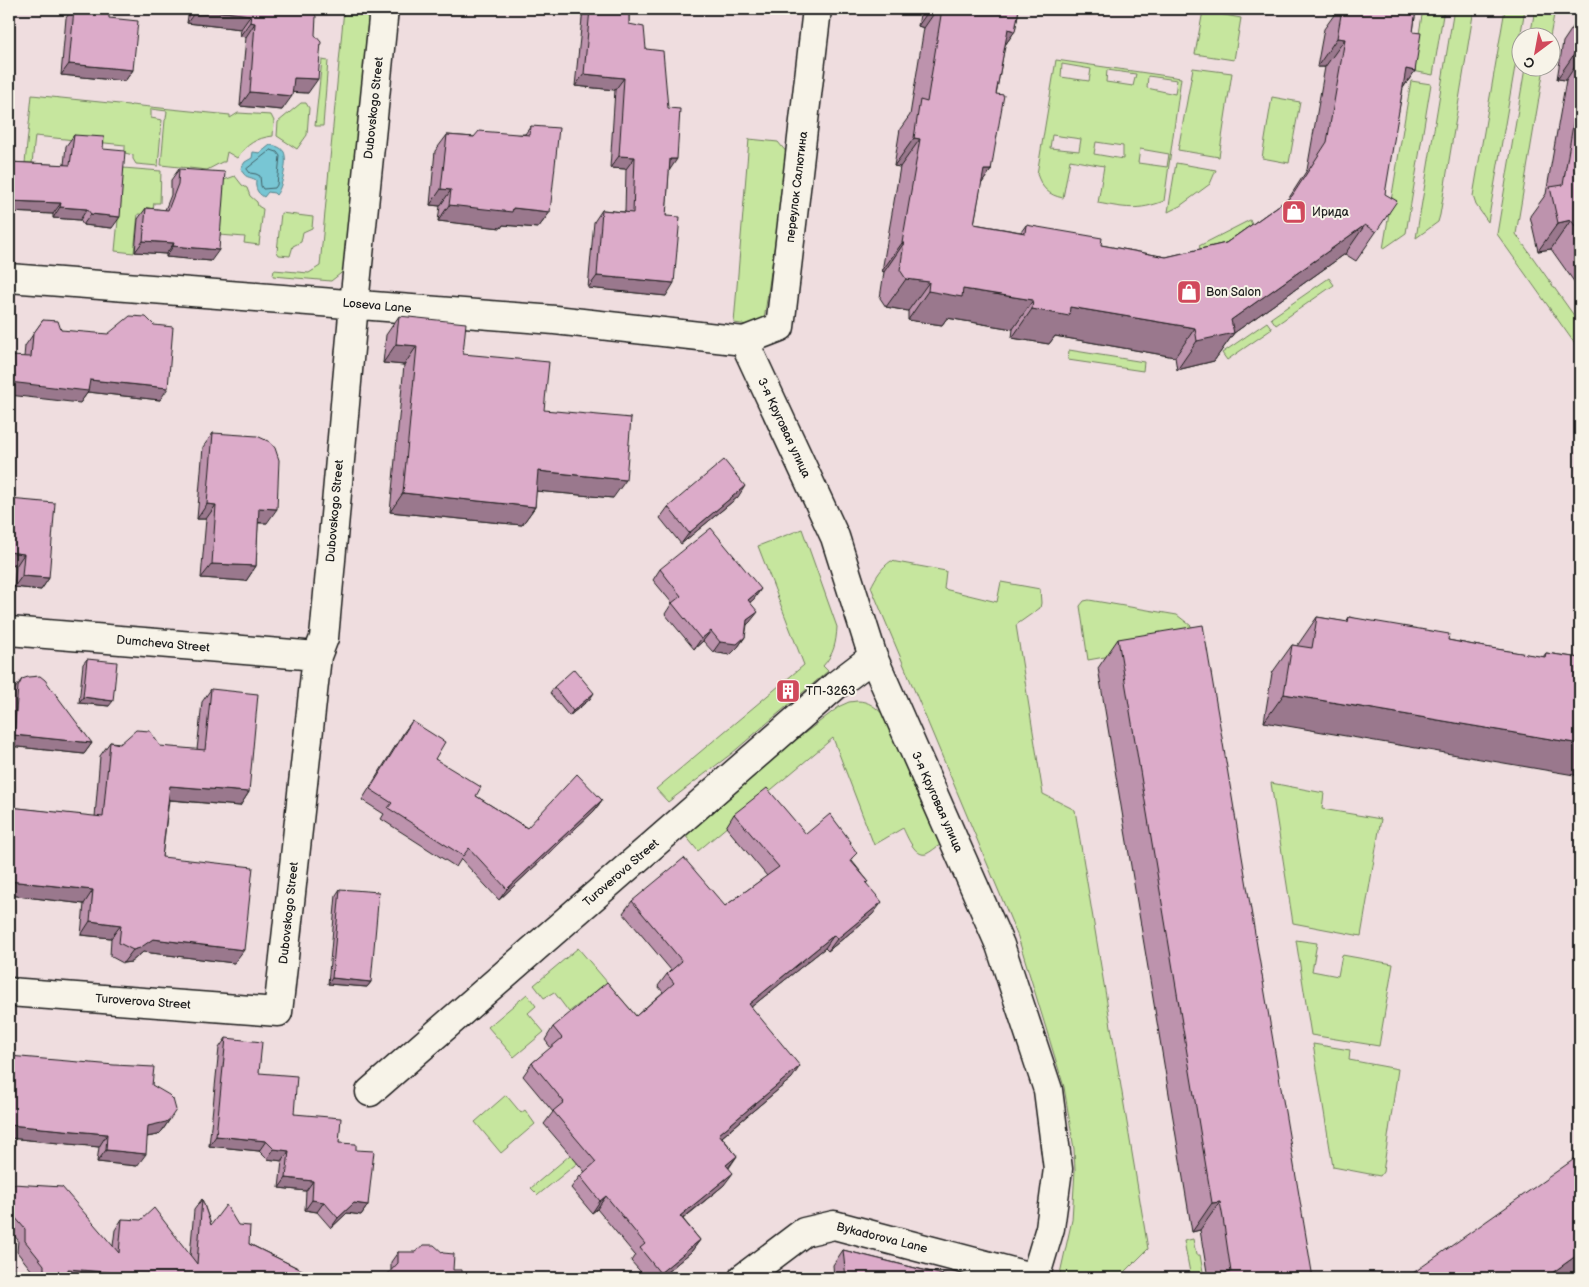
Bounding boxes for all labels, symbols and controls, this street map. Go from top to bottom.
north arrow [1512,28,1562,78]
text: С [1521,53,1538,72]
street label: Dubovskogo Street [361,56,387,160]
street label: переулок Салютина [783,130,811,244]
shop icon: Ирида [1281,199,1307,225]
place label: Ирида [1312,205,1349,220]
shop icon: Bon Salon [1176,279,1202,305]
place label: Bon Salon [1206,285,1261,300]
street label: Loseva Lane [342,296,412,316]
street label: 3-я Круговая улица [754,376,814,480]
street label: Dubovskogo Street [323,459,347,563]
street label: Dumcheva Street [116,632,211,656]
building icon: ТП-3263 [775,678,801,704]
place label: ТП-3263 [806,684,856,699]
street label: 3-я Круговая улица [908,749,966,855]
street label: Turoverova Street [580,836,662,910]
street label: Dubovskogo Street [276,861,302,965]
street label: Turoverova Street [95,991,192,1013]
street label: Bykadorova Lane [835,1219,929,1257]

